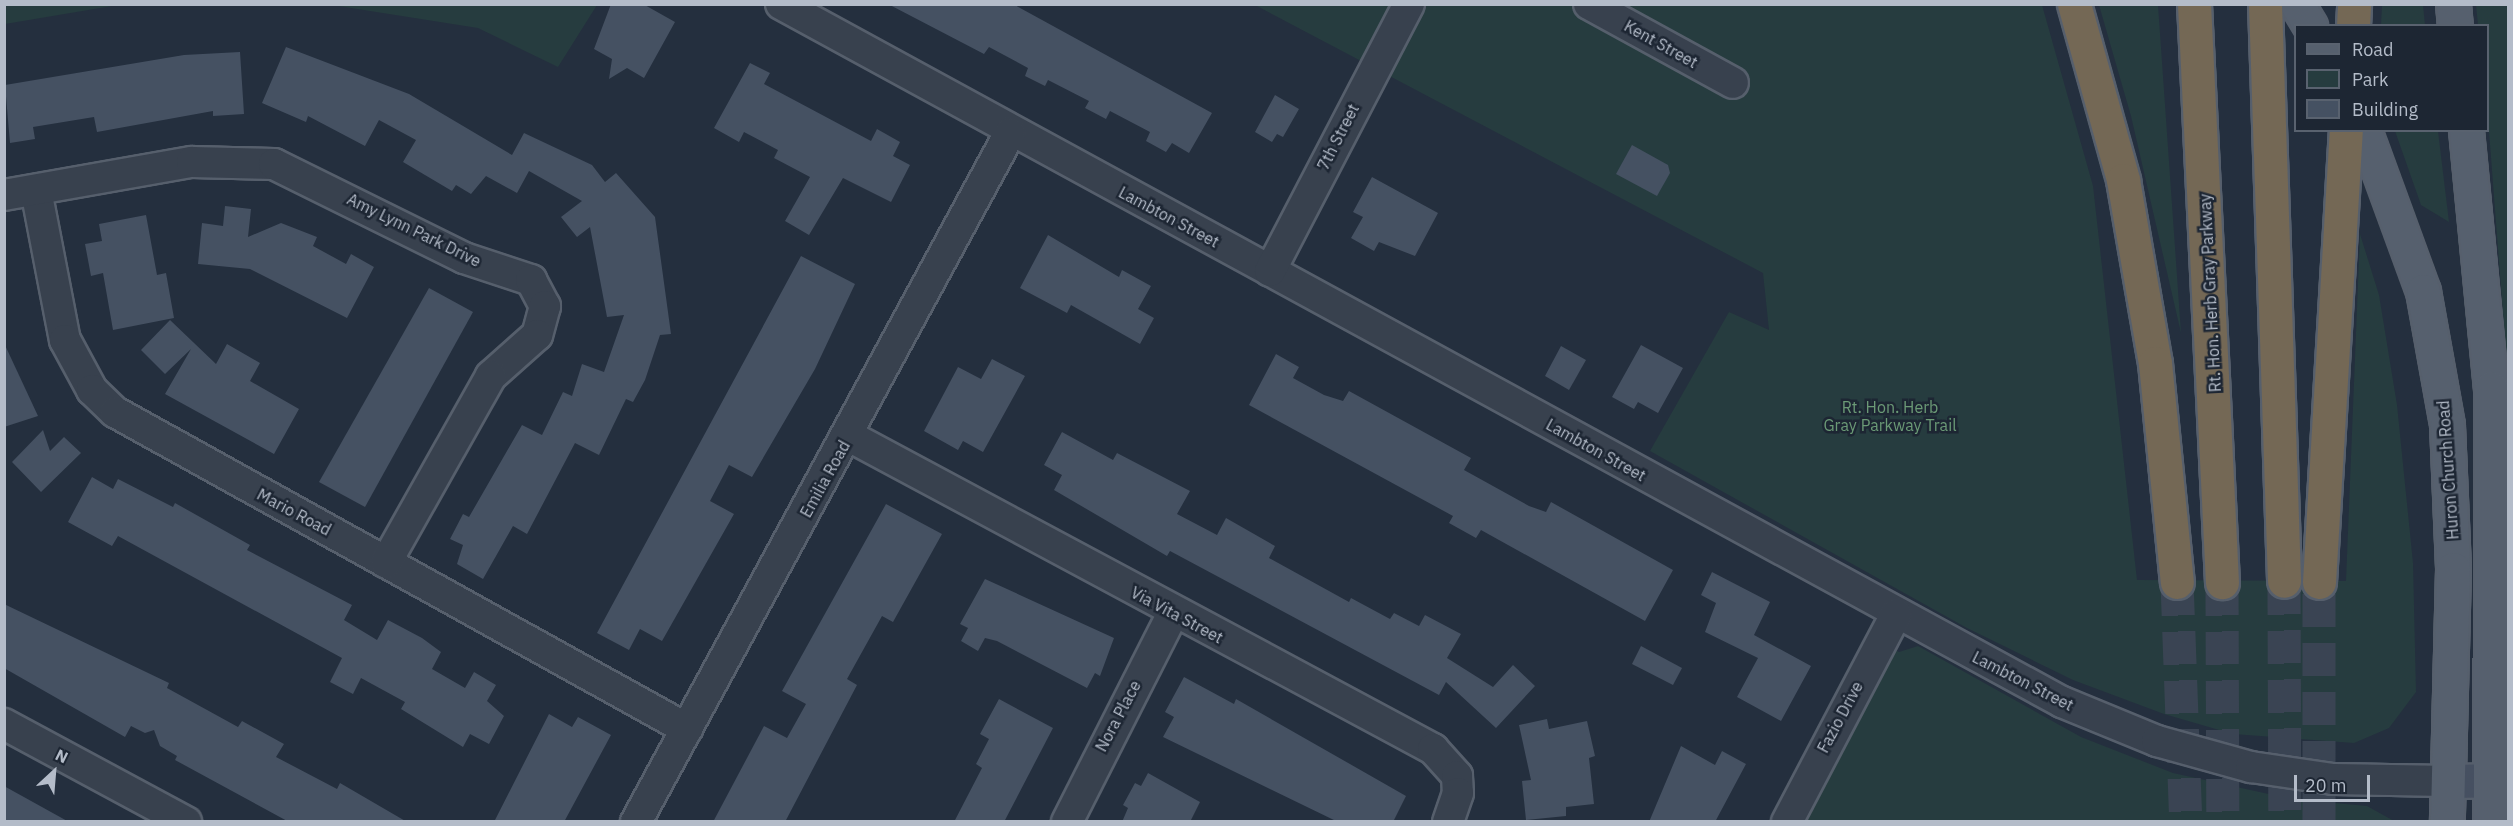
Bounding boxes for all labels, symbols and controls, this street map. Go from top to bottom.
street label: Kent Street [1621,16,1701,72]
legend [2294,24,2489,132]
text: Road [2352,38,2393,61]
text: Park [2352,68,2388,91]
text: Building [2352,98,2418,121]
street label: 7th Street [1313,101,1363,173]
street label: Lambton Street [1116,182,1222,252]
street label: Amy Lynn Park Drive [344,189,484,271]
street label: Rt. Hon. Herb Gray Parkway [2195,193,2225,393]
park label: Rt. Hon. Herb Gray Parkway Trail [1823,397,1957,435]
street label: Huron Church Road [2434,400,2462,540]
street label: Lambton Street [1543,415,1649,485]
street label: Emilia Road [796,437,854,521]
street label: Mario Road [254,485,334,539]
street label: Via Vita Street [1128,583,1226,647]
street label: Lambton Street [1969,647,2077,715]
street label: Nora Place [1091,677,1145,755]
street label: Fazio Drive [1813,678,1867,756]
north arrow [24,742,84,802]
text: N [52,744,71,767]
scale bar [2297,763,2374,801]
text: 20 m [2305,774,2347,797]

